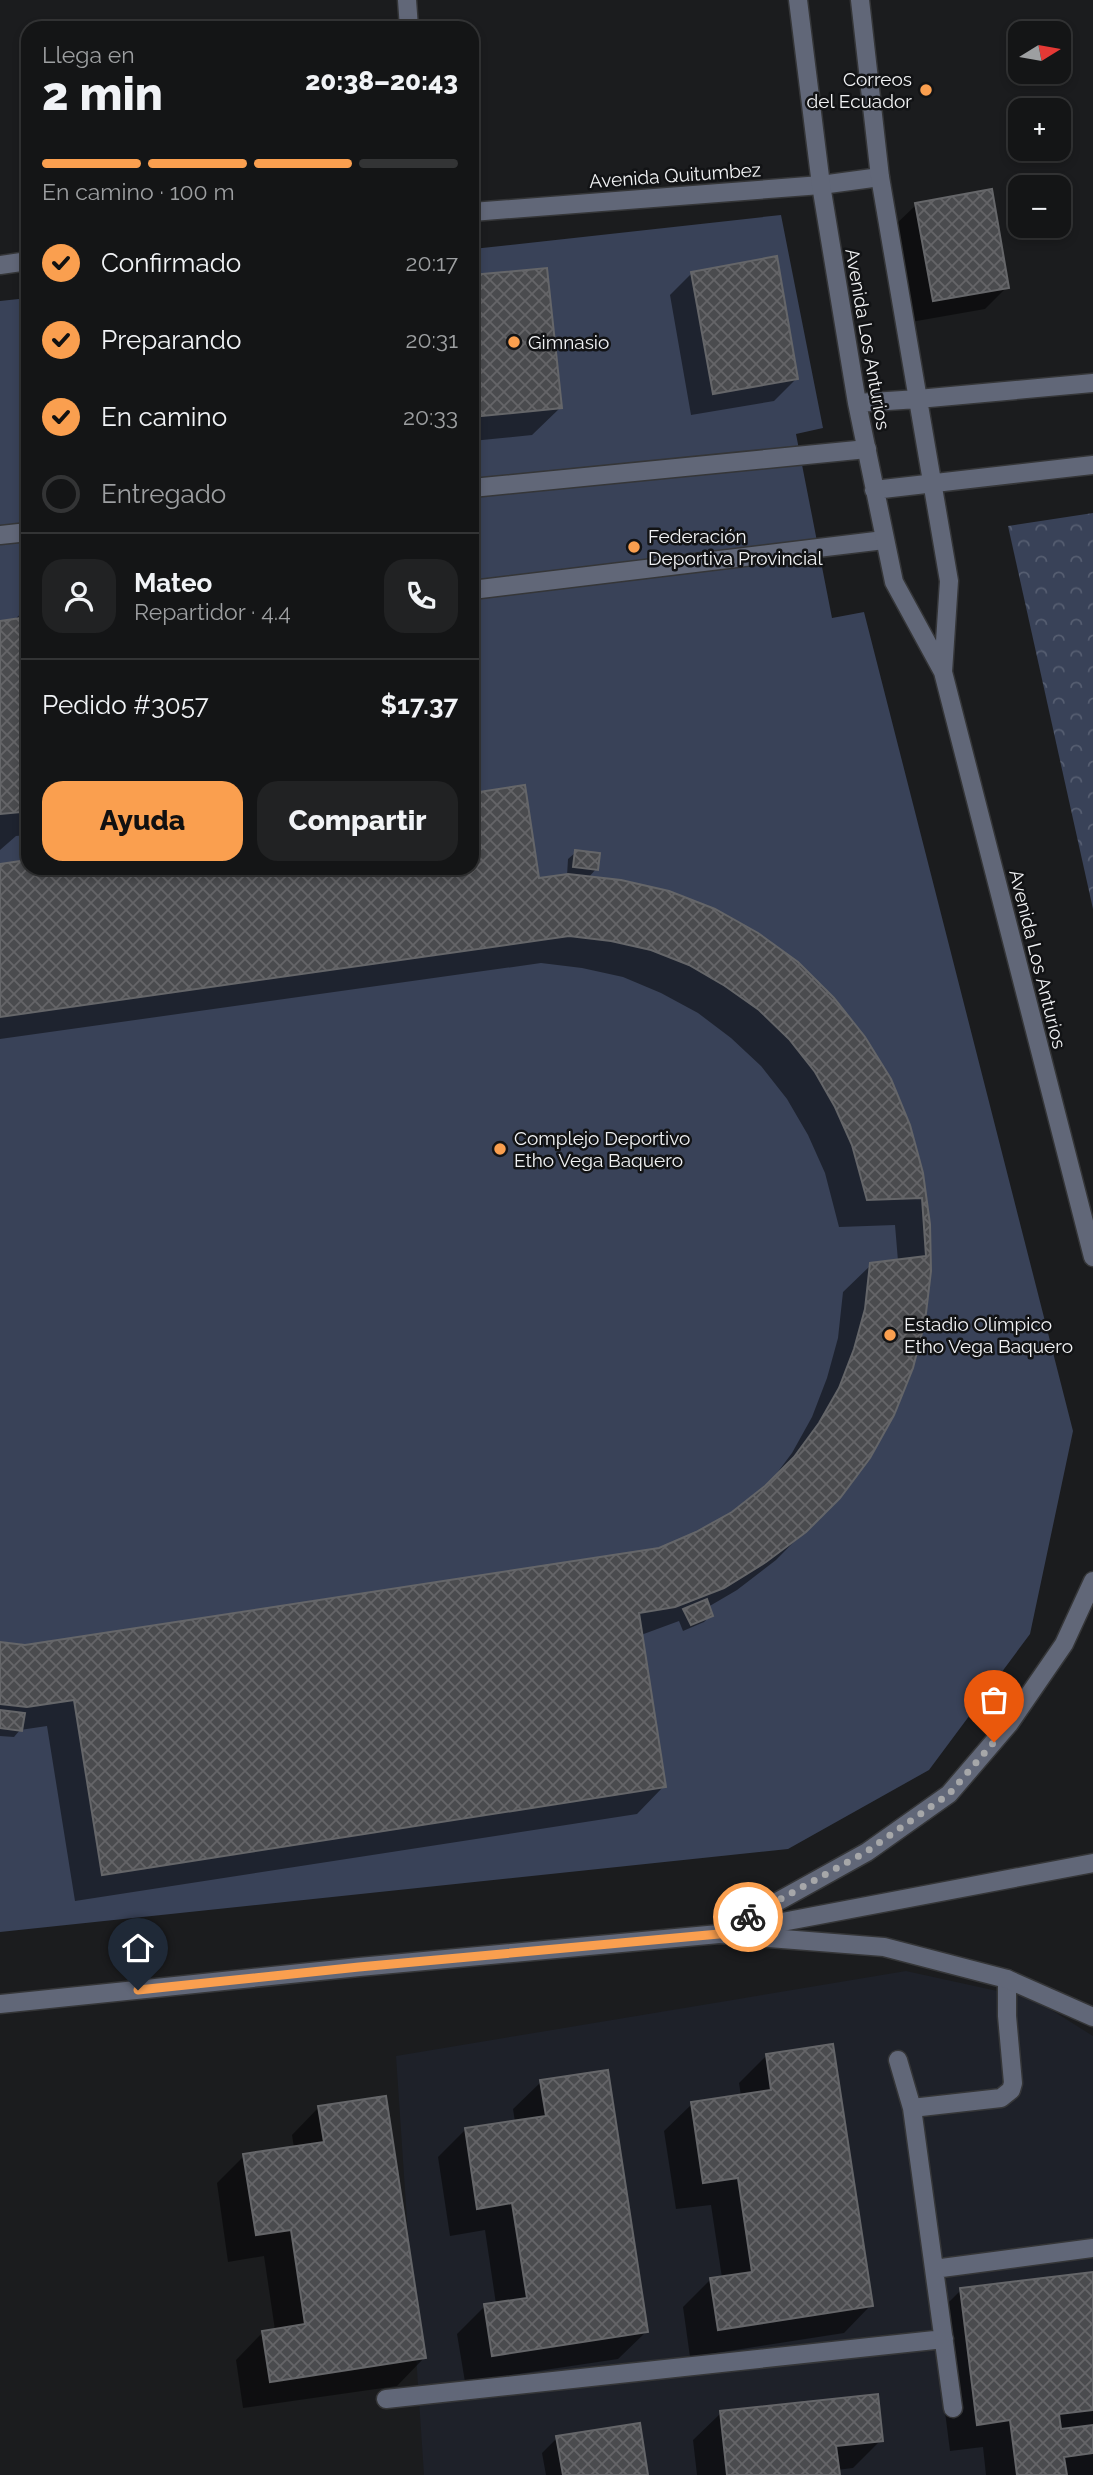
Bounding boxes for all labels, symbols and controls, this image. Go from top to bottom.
north arrow [1008,21,1071,84]
map controls [1008,21,1071,238]
text: Llega en [42,41,135,68]
text: 20:38–20:43 [305,66,458,96]
text: 2 min [42,67,163,121]
place label: Correos del Ecuador [806,68,912,112]
marker: Correos del Ecuador [918,82,934,98]
button: + [1008,98,1071,161]
street label: Avenida Quitumbez [588,158,762,192]
button: − [1008,175,1071,238]
text: En camino · 100 m [42,178,235,205]
icon: check [42,244,80,282]
street label: Avenida Los Anturios [841,247,895,431]
text: Confirmado [101,248,241,278]
text: 20:17 [406,249,458,276]
icon: check [42,321,80,359]
text: Preparando [101,325,241,355]
text: 20:31 [405,326,458,353]
place label: Gimnasio [528,331,609,353]
marker: Gimnasio [506,334,522,350]
icon: check [42,398,80,436]
text: En camino [101,402,227,432]
text: 20:33 [403,403,458,430]
text: Entregado [101,479,226,509]
place label: Federación Deportiva Provincial [648,525,823,569]
marker: Federación Deportiva Provincial [626,539,642,555]
button: person [42,559,116,633]
button: phone [384,559,458,633]
text: Mateo [134,568,212,598]
text: Repartidor · 4.4 [134,598,291,625]
text: Pedido #3057 [42,690,209,720]
text: $17.37 [381,690,458,720]
button: Ayuda [42,781,243,861]
button: Compartir [257,781,458,861]
street label: Avenida Los Anturios [1005,867,1071,1051]
place label: Complejo Deportivo Etho Vega Baquero [514,1127,690,1171]
marker: Complejo Deportivo Etho Vega Baquero [492,1141,508,1157]
place label: Estadio Olímpico Etho Vega Baquero [904,1313,1073,1357]
marker: Estadio Olímpico Etho Vega Baquero [882,1327,898,1343]
pin [964,1670,1024,1742]
icon: bag [975,1681,1013,1719]
courier [713,1882,783,1952]
icon: bike [729,1898,767,1936]
pin [108,1918,168,1990]
icon: home [119,1929,157,1967]

